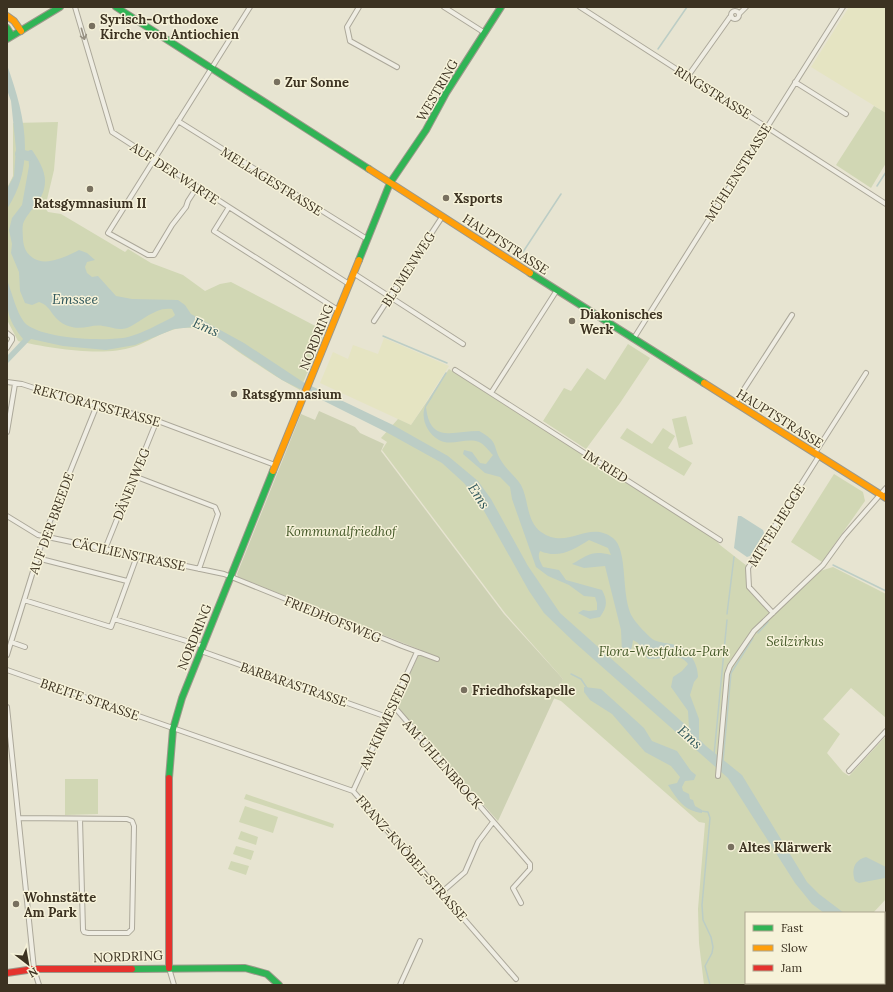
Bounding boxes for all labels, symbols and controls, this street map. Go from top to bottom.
place label: Syrisch-Orthodoxe Kirche von Antiochien [100,11,240,43]
marker: Syrisch-Orthodoxe Kirche von Antiochien [87,21,97,31]
one-way arrow [80,28,87,41]
street label: WESTRING [413,56,462,124]
street label: RINGSTRASSE [671,62,754,123]
place label: Zur Sonne [285,74,349,91]
marker: Zur Sonne [272,77,282,87]
street label: MÜHLENSTRASSE [701,120,776,225]
street label: AUF DER WARTE [126,138,222,208]
street label: MELLAGESTRASSE [218,143,326,220]
marker: Ratsgymnasium II [85,184,95,194]
place label: Xsports [454,190,502,207]
marker: Xsports [441,193,451,203]
place label: Ratsgymnasium II [33,195,147,212]
street label: HAUPTSTRASSE [459,210,552,279]
street label: BLUMENWEG [378,229,439,310]
water label: Emssee [52,290,98,308]
street label: NORDRING [295,301,337,373]
place label: Diakonisches Werk [580,306,663,338]
water label: Ems [190,313,222,341]
marker: Diakonisches Werk [567,316,577,326]
street label: REKTORATSSTRASSE [31,380,162,431]
street label: HAUPTSTRASSE [733,385,826,452]
place label: Ratsgymnasium [242,386,342,403]
marker: Ratsgymnasium [229,389,239,399]
street label: DÄNENWEG [109,445,154,523]
street label: IM RIED [580,446,632,487]
street label: AUF DER BREEDE [25,470,78,577]
water label: Ems [464,480,494,512]
street label: MITTELHEGGE [744,481,809,570]
park label: Kommunalfriedhof [286,523,398,540]
street label: CÄCILIENSTRASSE [70,534,187,575]
street label: FRIEDHOFSWEG [282,592,384,647]
street label: NORDRING [173,601,215,673]
park label: Seilzirkus [766,633,824,650]
park label: Flora-Westfalica-Park [599,643,729,660]
street label: BARBARASTRASSE [238,658,350,711]
street label: AM KIRMESFELD [355,670,415,773]
street label: BREITE STRASSE [38,675,142,724]
place label: Friedhofskapelle [472,682,575,699]
marker: Friedhofskapelle [459,685,469,695]
street label: AM UHLENBROCK [398,715,486,813]
water label: Ems [674,721,706,753]
street label: FRANZ-KNÖBEL-STRASSE [352,792,471,925]
place label: Altes Klärwerk [739,839,832,856]
marker: Altes Klärwerk [726,842,736,852]
place label: Wohnstätte Am Park [24,889,96,921]
marker: Wohnstätte Am Park [11,899,21,909]
legend [745,912,885,984]
text: Fast [781,920,804,935]
text: Slow [781,940,808,955]
north arrow [8,944,48,984]
street label: NORDRING [93,947,163,966]
text: Jam [780,960,802,975]
text: N [25,964,40,981]

